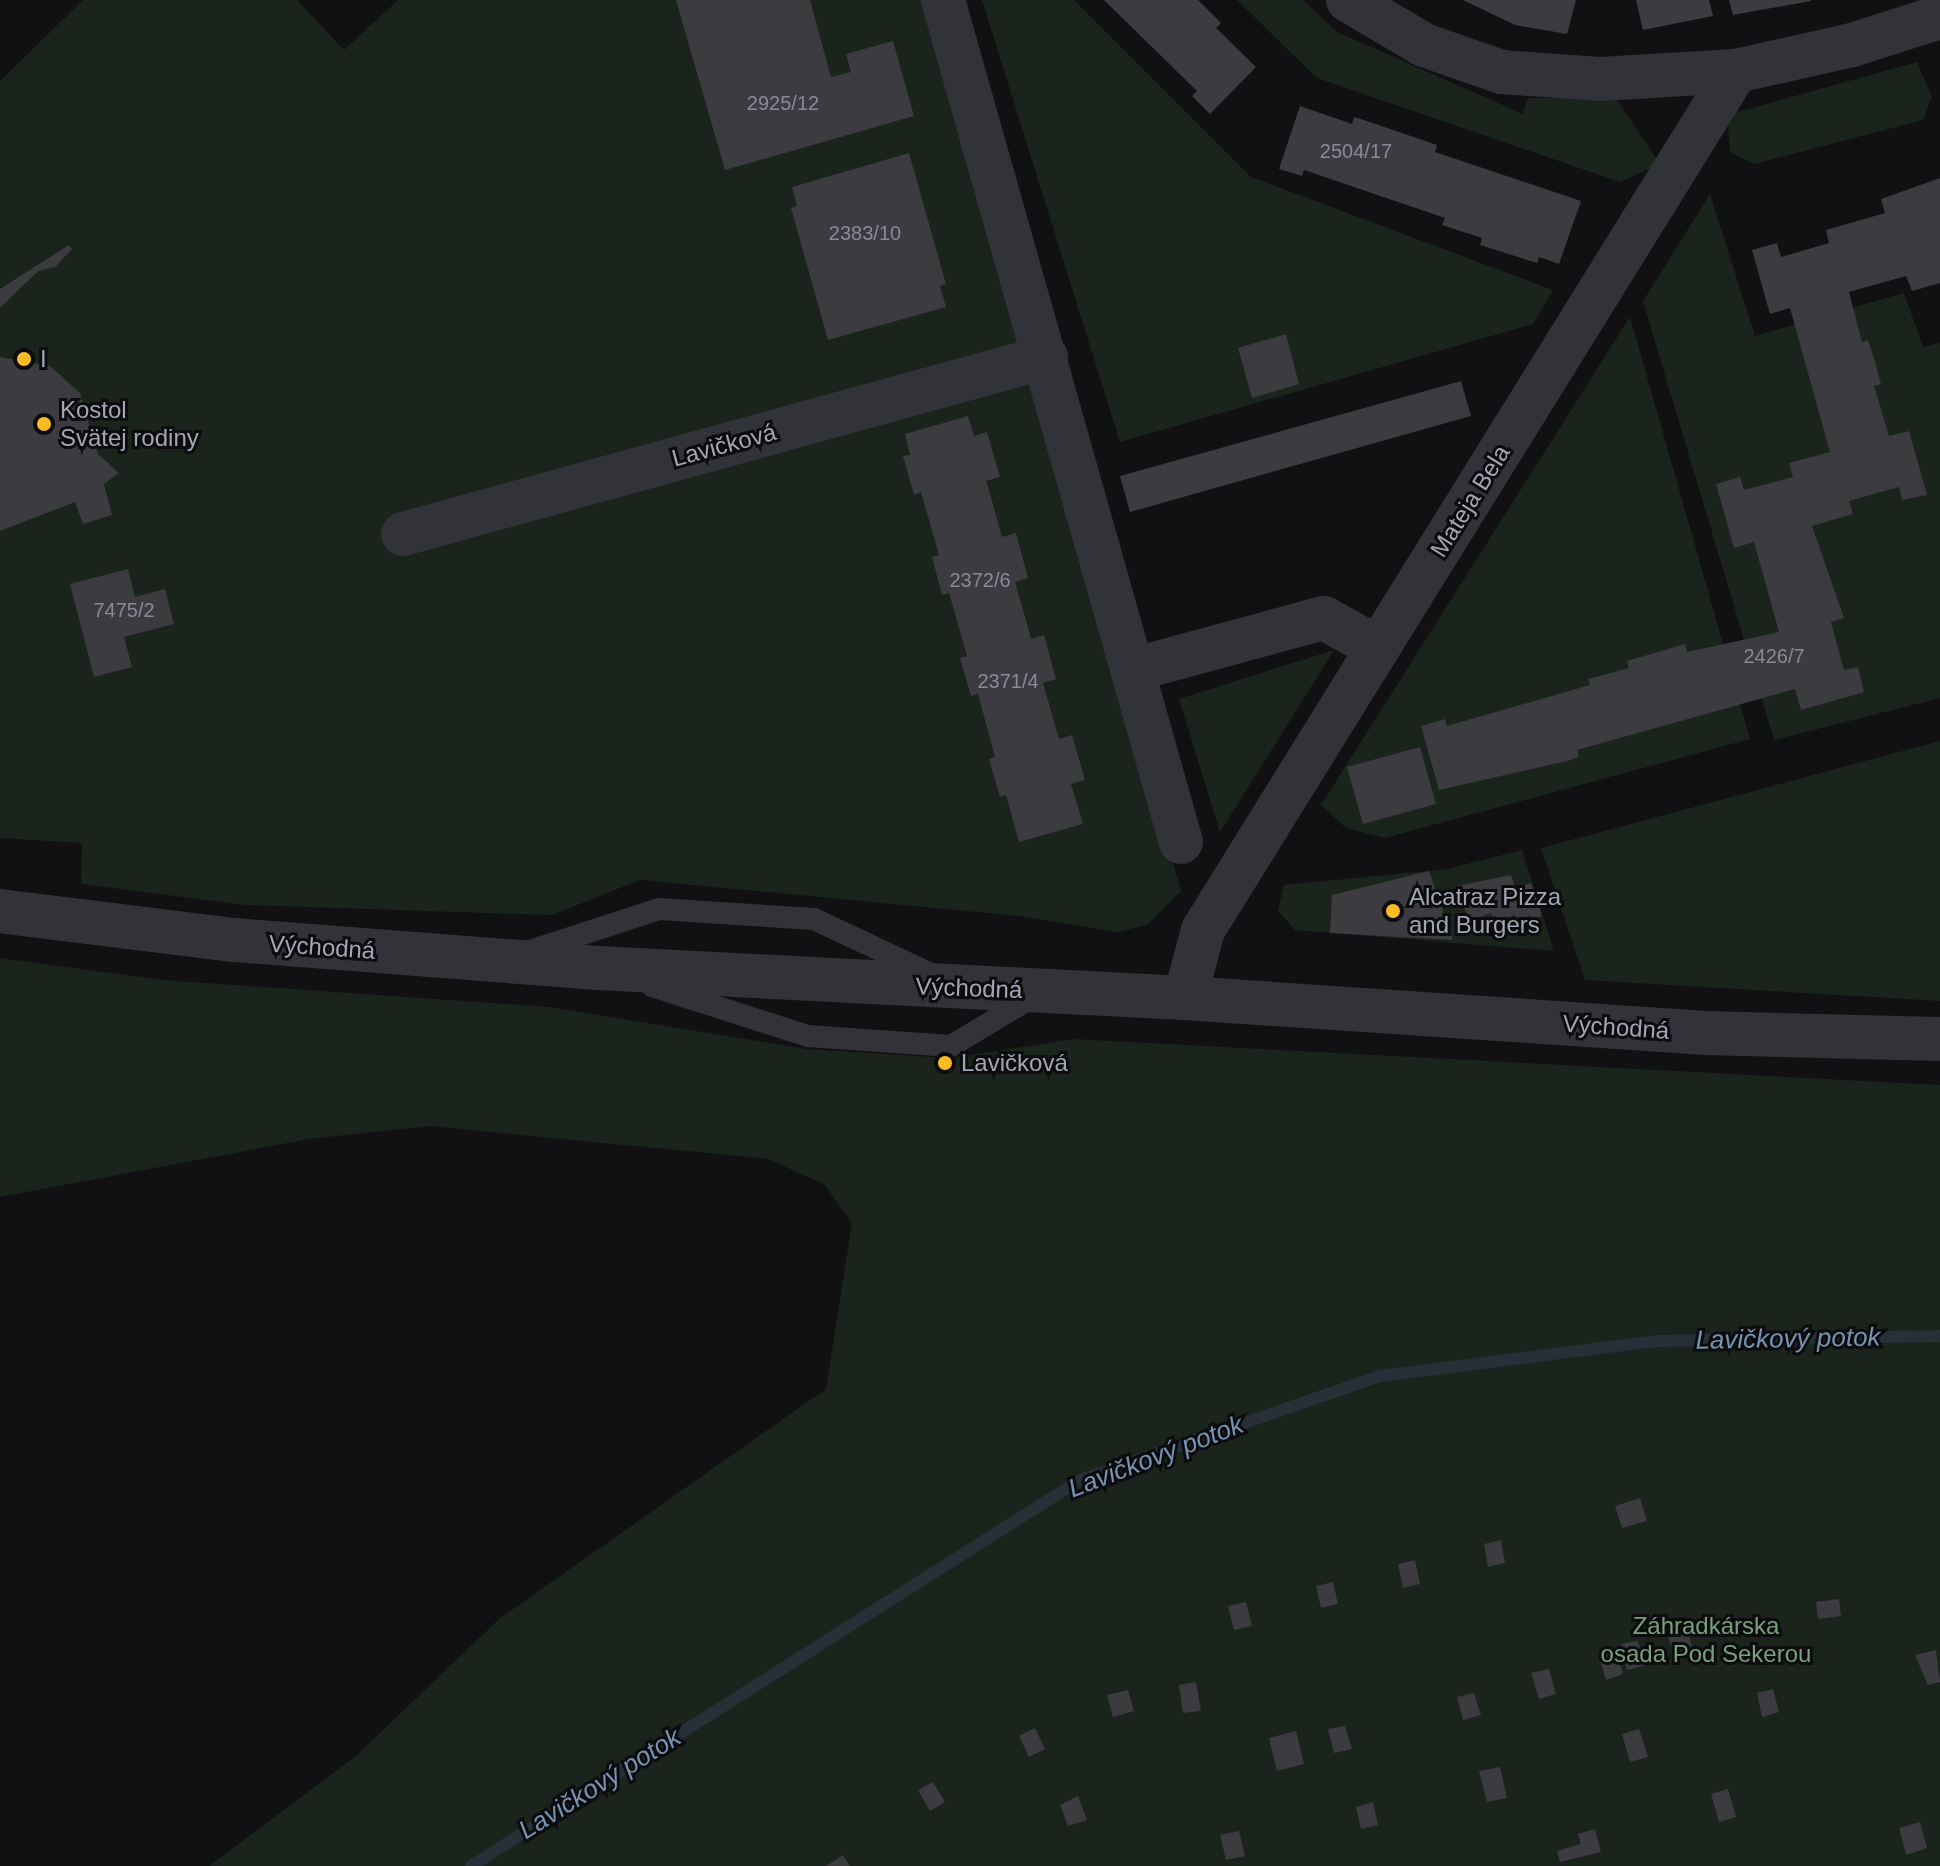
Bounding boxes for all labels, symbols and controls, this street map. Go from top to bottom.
house number: 2925/12 [747,91,819,115]
house number: 2504/17 [1320,139,1392,163]
house number: 2383/10 [829,221,901,245]
place label: I [40,345,47,373]
marker: I [15,350,33,368]
place label: Kostol Svätej rodiny [60,396,199,452]
marker: Kostol Svätej rodiny [35,415,53,433]
street label: Lavičková [669,417,779,473]
street label: Mateja Bela [1424,440,1516,562]
house number: 2372/6 [949,568,1011,592]
house number: 7475/2 [93,598,155,622]
house number: 2426/7 [1743,644,1805,668]
house number: 2371/4 [977,669,1039,693]
place label: Alcatraz Pizza and Burgers [1409,883,1561,939]
marker: Alcatraz Pizza and Burgers [1384,902,1402,920]
street label: Východná [268,929,376,965]
street label: Východná [915,972,1023,1004]
street label: Východná [1562,1009,1670,1045]
place label: Lavičková [961,1049,1068,1077]
marker: Lavičková [936,1054,954,1072]
water label: Lavičkový potok [1695,1322,1881,1356]
water label: Lavičkový potok [1064,1409,1248,1505]
park label: Záhradkárska osada Pod Sekerou [1601,1612,1811,1668]
water label: Lavičkový potok [513,1722,687,1846]

